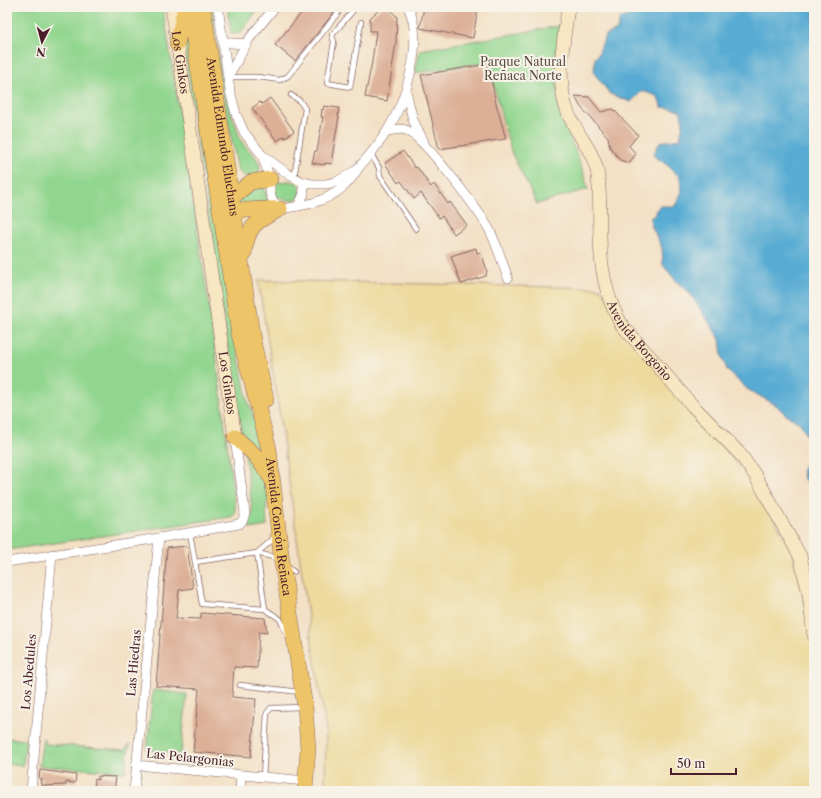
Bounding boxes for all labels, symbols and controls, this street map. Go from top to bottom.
north arrow [22,22,62,62]
street label: Los Ginkos [169,30,193,95]
text: N [35,44,46,59]
park label: Parque Natural Reñaca Norte [480,54,566,83]
street label: Avenida Edmundo Eluchans [203,55,242,217]
street label: Avenida Borgoño [604,297,675,384]
street label: Los Ginkos [216,350,240,415]
street label: Avenida Concón Reñaca [263,456,295,598]
street label: Las Hiedras [123,629,144,697]
street label: Los Abedules [18,633,39,711]
street label: Las Pelargonias [145,745,235,770]
scale bar [671,750,736,776]
text: 50 m [677,756,706,771]

